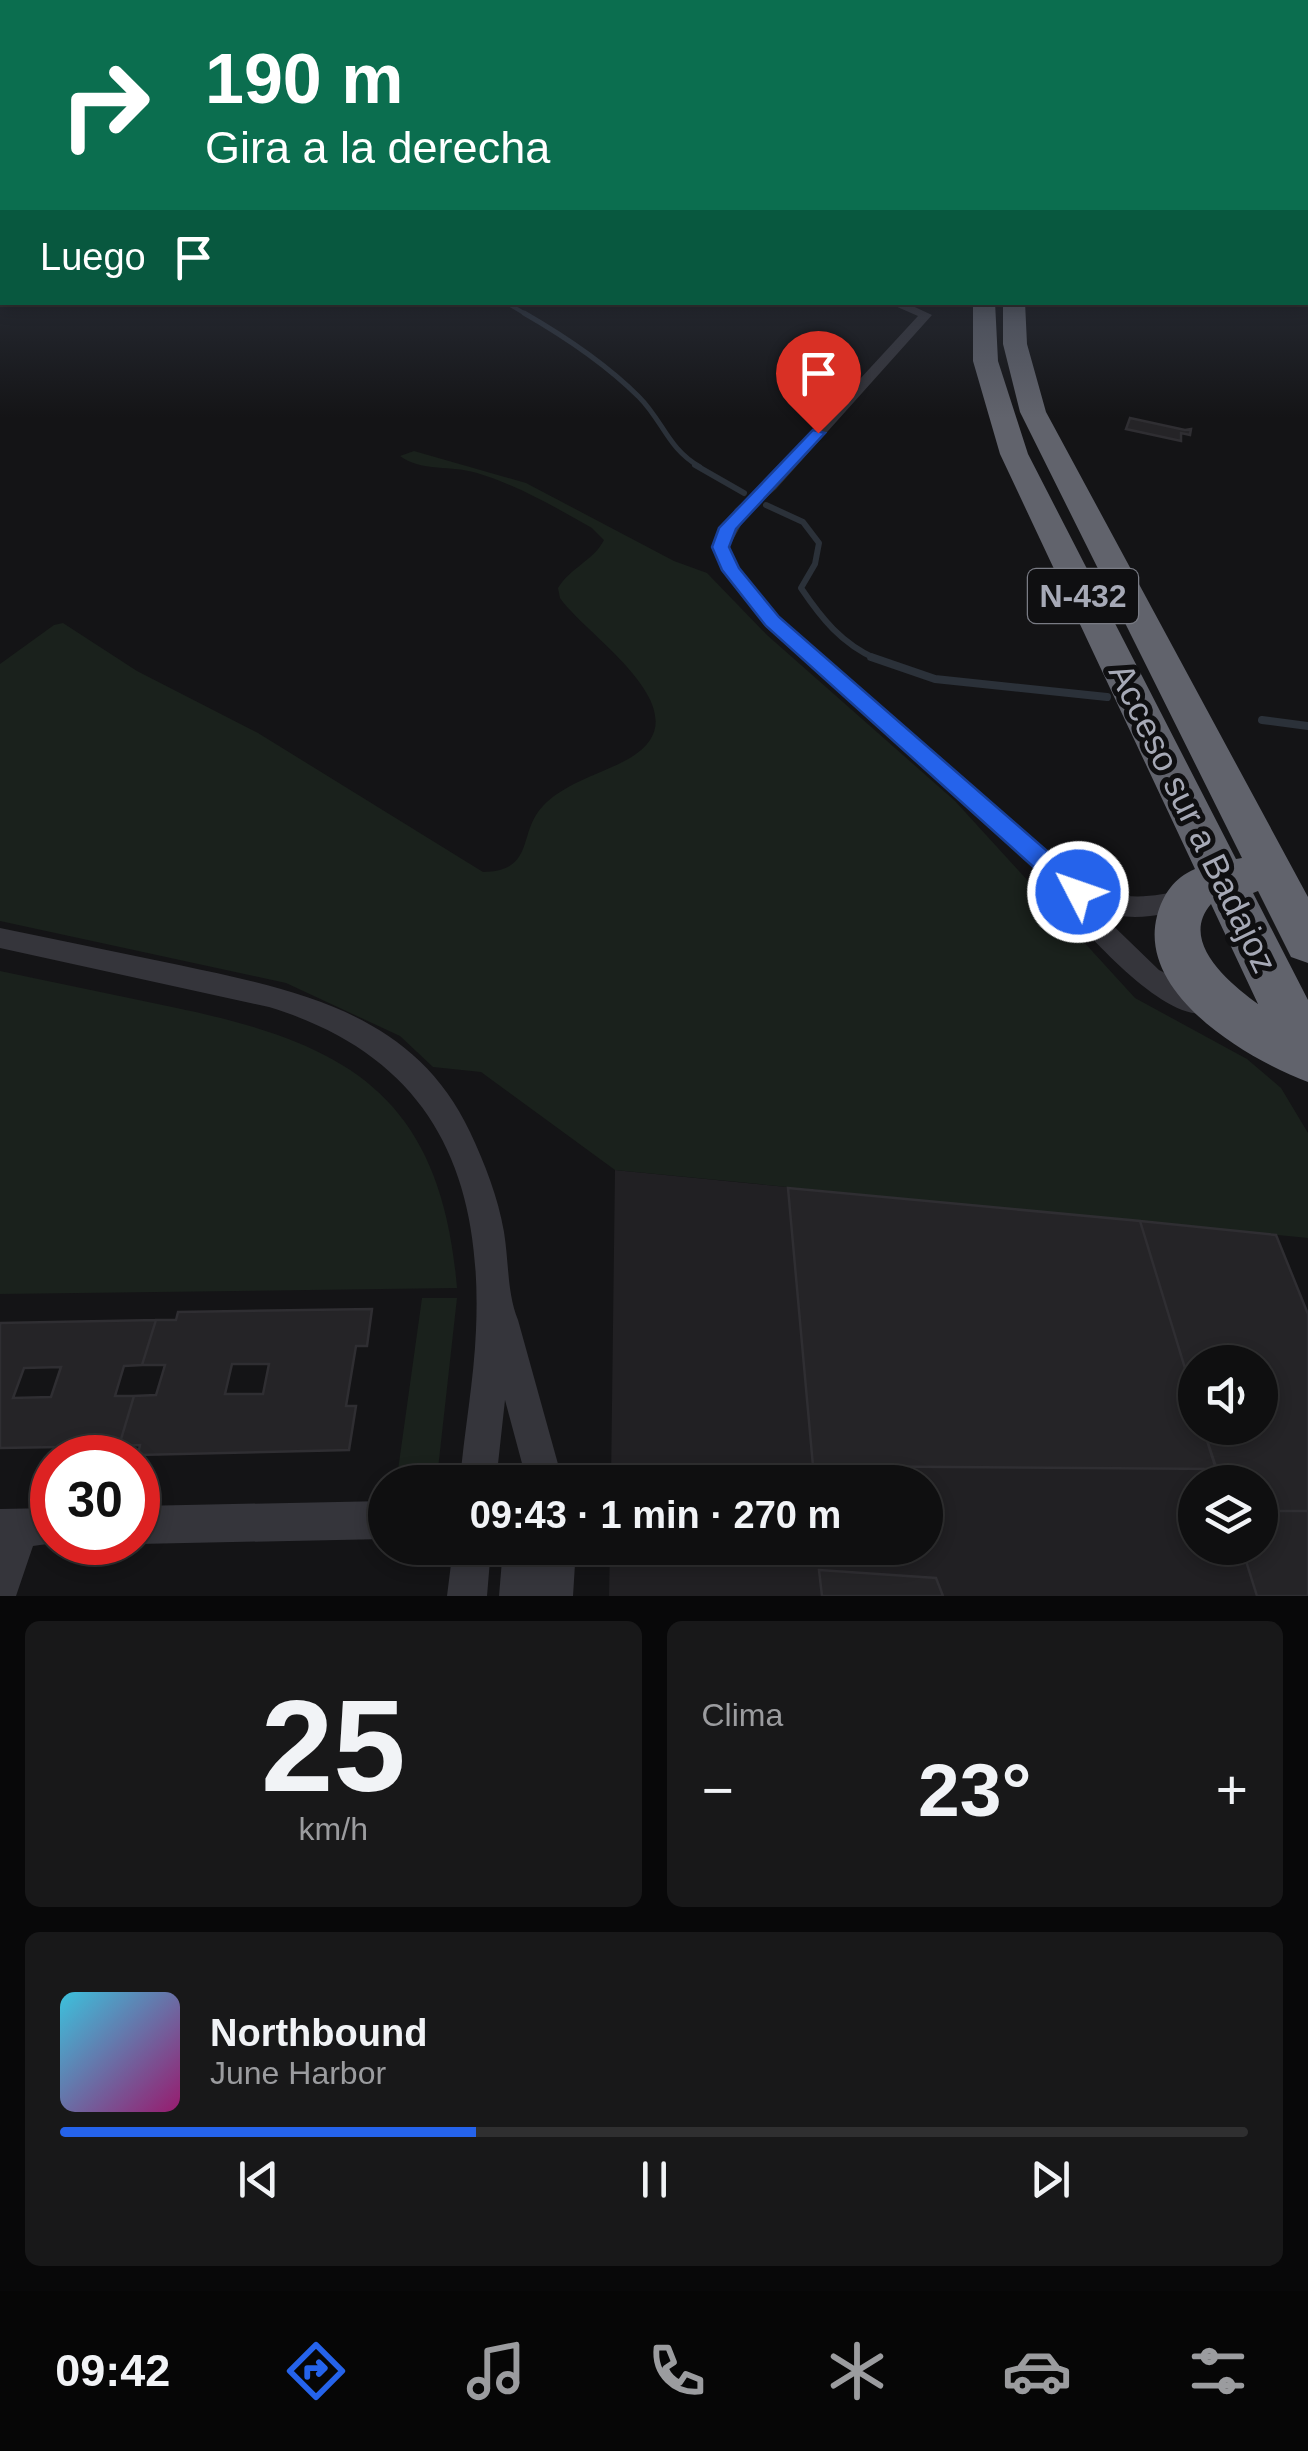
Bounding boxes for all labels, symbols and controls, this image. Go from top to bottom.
icon: right [40,40,170,170]
text: 190 m [205,40,403,118]
text: Gira a la derecha [205,122,550,173]
icon: arrive [166,230,221,285]
text: Luego [40,236,146,278]
pin [776,331,861,434]
icon: arrive [791,346,846,401]
road number: N-432 [1028,569,1138,623]
street label: Acceso sur a Badajoz [1102,657,1285,978]
position arrow [1026,840,1130,944]
map controls [1178,1345,1278,1565]
button: sound [1178,1345,1278,1445]
speed limit sign: 30 [30,1435,160,1565]
button: layers [1178,1465,1278,1565]
text: 09:43 · 1 min · 270 m [470,1494,841,1536]
text: 25 [261,1673,406,1819]
text: Clima [702,1697,783,1733]
text: 23° [918,1748,1031,1832]
text: − [702,1759,734,1821]
text: + [1216,1759,1248,1821]
text: km/h [299,1811,368,1847]
text: Northbound [210,2012,427,2054]
text: June Harbor [210,2055,386,2091]
icon: previous [231,2152,286,2207]
icon: pause [627,2152,682,2207]
icon: next [1023,2152,1078,2207]
icon: directions [281,2336,351,2406]
icon: music [461,2336,531,2406]
icon: phone [642,2336,712,2406]
icon: climate [822,2336,892,2406]
icon: car [1002,2336,1072,2406]
icon: filters [1183,2336,1253,2406]
text: 09:42 [55,2345,170,2396]

